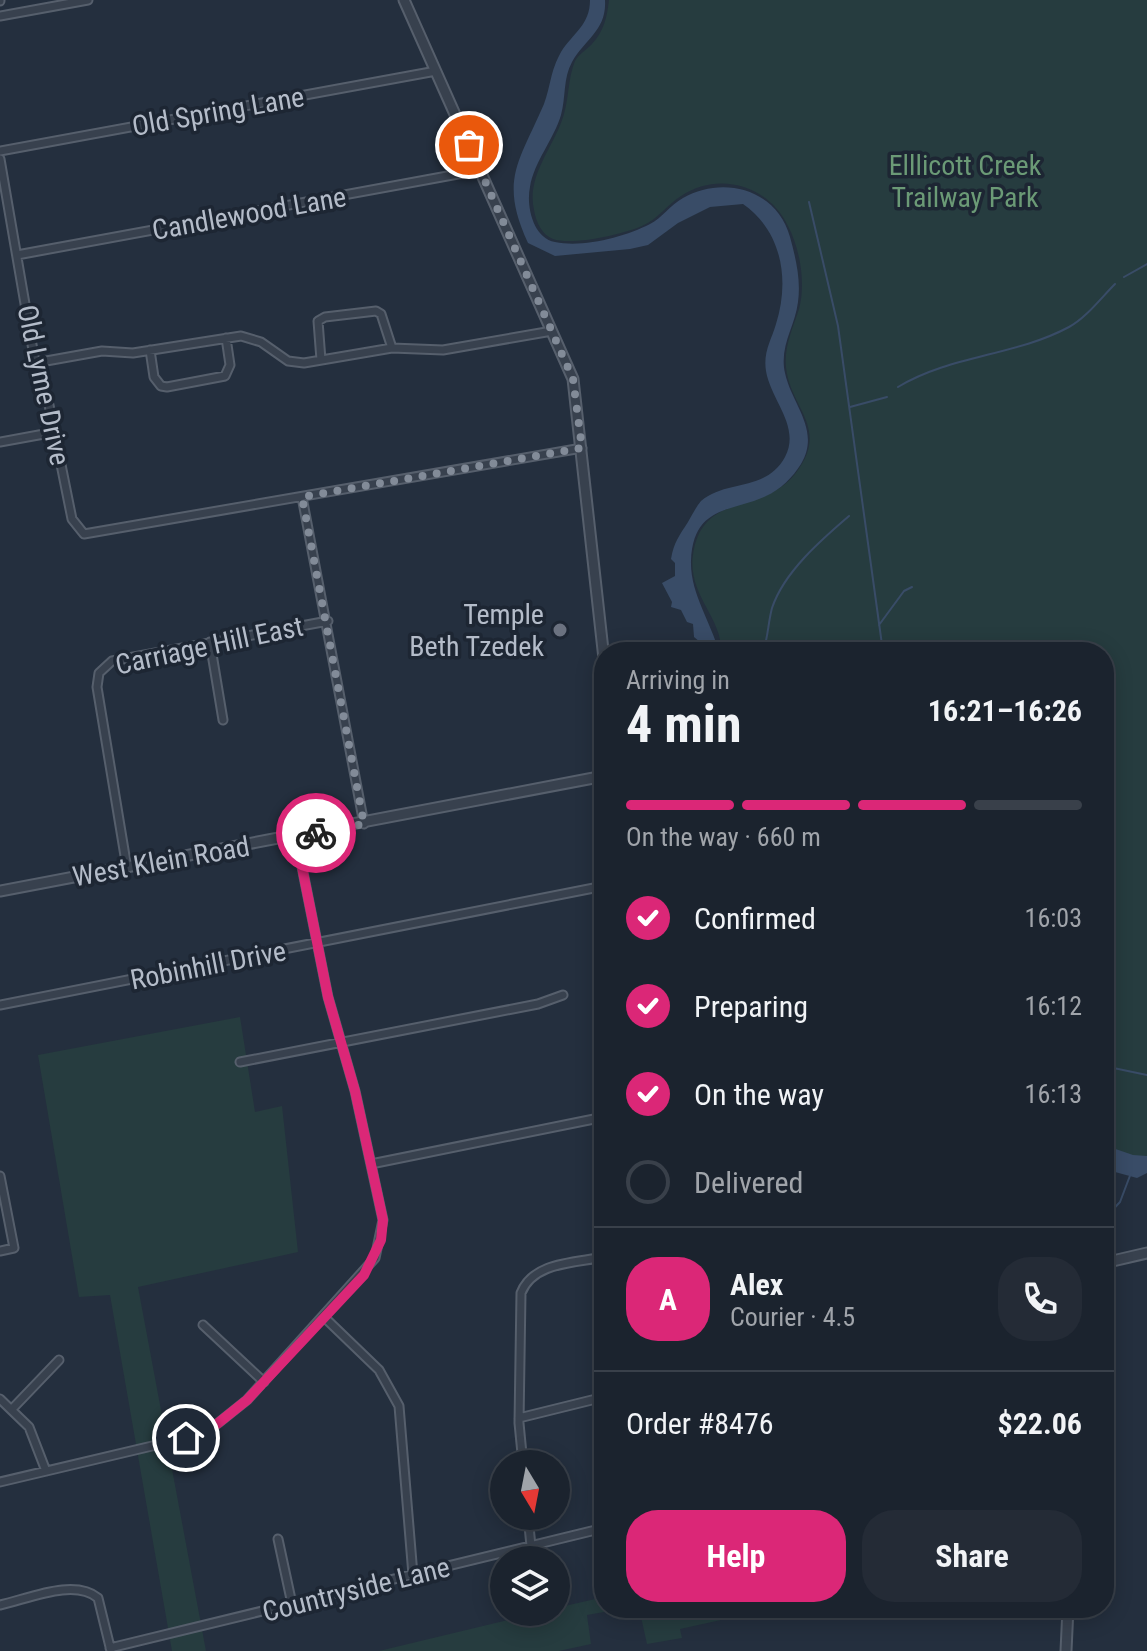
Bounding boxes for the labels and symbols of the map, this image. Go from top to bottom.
street label: Old Spring Lane [130,80,307,143]
pin [435,111,503,179]
park label: Elllicott Creek Trailway Park [889,149,1042,214]
street label: Candlewood Lane [150,180,349,247]
street label: Old Lyme Drive [10,302,77,468]
place label: Temple Beth Tzedek [409,598,544,663]
street label: Carriage Hill East [112,609,306,681]
marker: Temple Beth Tzedek [551,621,569,639]
courier [276,793,356,873]
street label: West Klein Road [70,830,252,893]
street label: Robinhill Drive [127,934,289,997]
pin [152,1404,220,1472]
north arrow [490,1450,570,1530]
street label: Countryside Lane [259,1550,453,1629]

